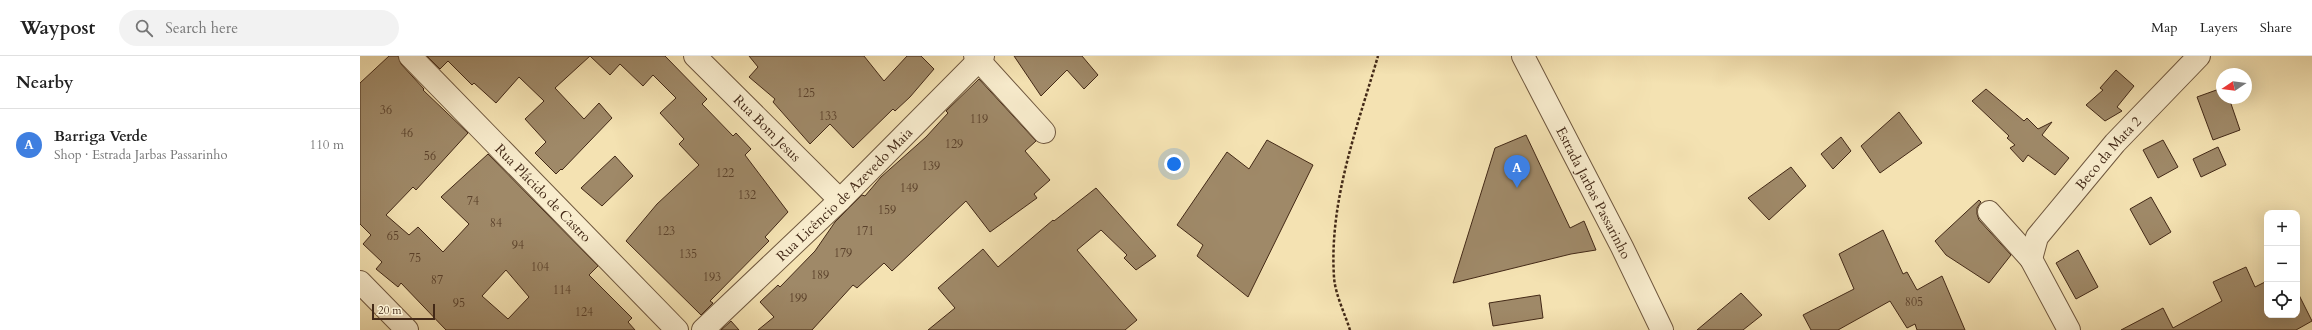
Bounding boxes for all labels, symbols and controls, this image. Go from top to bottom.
search box [119,10,399,46]
text: Waypost [20,15,95,41]
icon: search [133,17,155,39]
text: Search here [165,18,238,38]
text: Map [2151,18,2178,37]
text: Layers [2200,18,2238,37]
text: Share [2260,18,2292,37]
north arrow [2216,68,2252,104]
text: Nearby [16,71,73,94]
house number: 125 [797,85,815,101]
street label: Rua Bom Jesus [729,90,806,166]
house number: 36 [380,102,392,118]
house number: 133 [819,108,837,124]
house number: 119 [970,111,988,127]
street label: Beco da Mata 2 [2071,112,2145,194]
street label: Rua Licêncio de Azevedo Maia [772,123,916,265]
street label: Estrada Jarbas Passarinho [1552,123,1636,262]
house number: 46 [401,125,413,141]
text: Barriga Verde [54,126,148,146]
text: A [24,136,34,154]
text: 110 m [310,136,344,154]
house number: 129 [945,136,963,152]
street label: Rua Plácido de Castro [491,139,596,246]
text: Shop · Estrada Jarbas Passarinho [54,146,228,164]
house number: 56 [424,148,436,164]
your location [1164,154,1184,174]
pin: A [1504,155,1530,188]
house number: 139 [922,158,940,174]
house number: 122 [716,165,734,181]
house number: 149 [900,180,918,196]
house number: 132 [738,187,756,203]
house number: 74 [467,193,479,209]
house number: 159 [878,202,896,218]
map controls [2264,210,2300,318]
button: + [2264,210,2300,246]
house number: 84 [490,215,502,231]
house number: 123 [657,223,675,239]
house number: 171 [856,223,874,239]
house number: 65 [387,228,399,244]
house number: 94 [512,237,524,253]
house number: 179 [834,245,852,261]
house number: 135 [679,246,697,262]
button: − [2264,246,2300,282]
house number: 75 [409,250,421,266]
house number: 104 [531,259,549,275]
house number: 189 [811,267,829,283]
house number: 193 [703,269,721,285]
house number: 87 [431,272,443,288]
house number: 114 [553,282,571,298]
button: locate [2264,282,2300,318]
house number: 199 [789,290,807,306]
house number: 805 [1905,294,1923,310]
house number: 95 [453,295,465,311]
scale bar [372,302,435,321]
text: 20 m [378,303,402,318]
house number: 124 [575,304,593,320]

